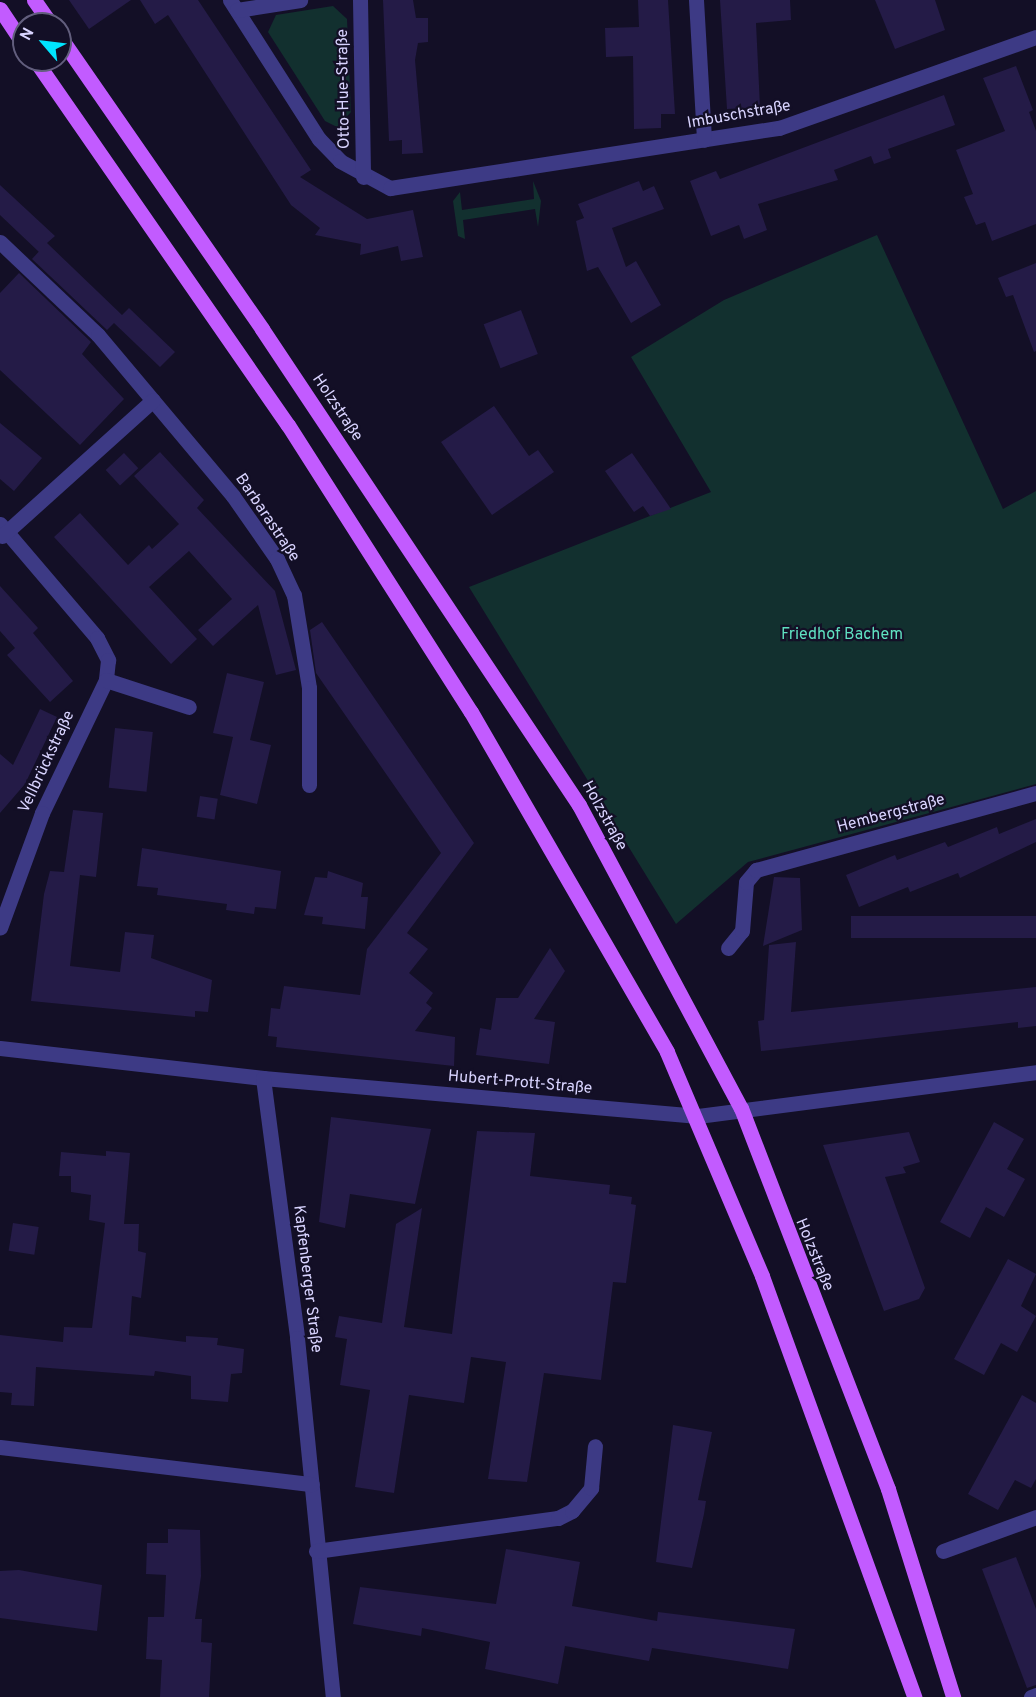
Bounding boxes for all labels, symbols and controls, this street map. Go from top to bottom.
north arrow [12,12,72,72]
text: N [16,25,39,44]
street label: Otto-Hue-Straße [333,29,355,149]
street label: Imbuschstraße [686,96,792,134]
street label: Holzstraße [308,371,366,445]
street label: Barbarastraße [231,470,303,566]
park label: Friedhof Bachem [781,625,903,645]
street label: Vellbrückstraße [15,708,79,816]
street label: Holzstraße [577,778,631,854]
street label: Hembergstraße [835,790,947,838]
street label: Hubert-Prott-Straße [447,1067,593,1099]
street label: Kapfenberger Straße [288,1204,326,1354]
street label: Holzstraße [791,1216,837,1294]

